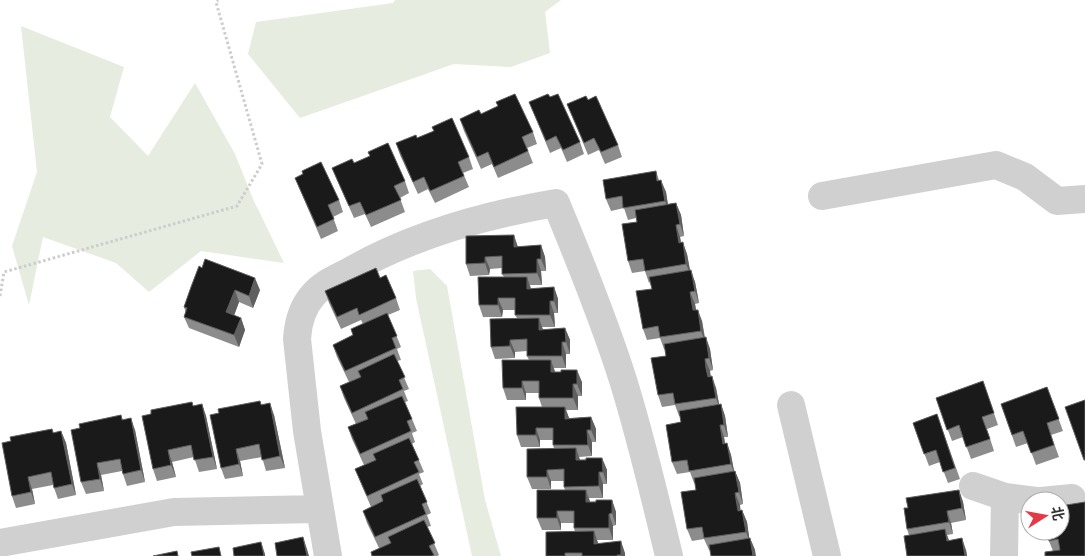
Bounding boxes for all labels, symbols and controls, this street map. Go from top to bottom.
north arrow [1020,491,1070,541]
text: 北 [1047,505,1069,522]

